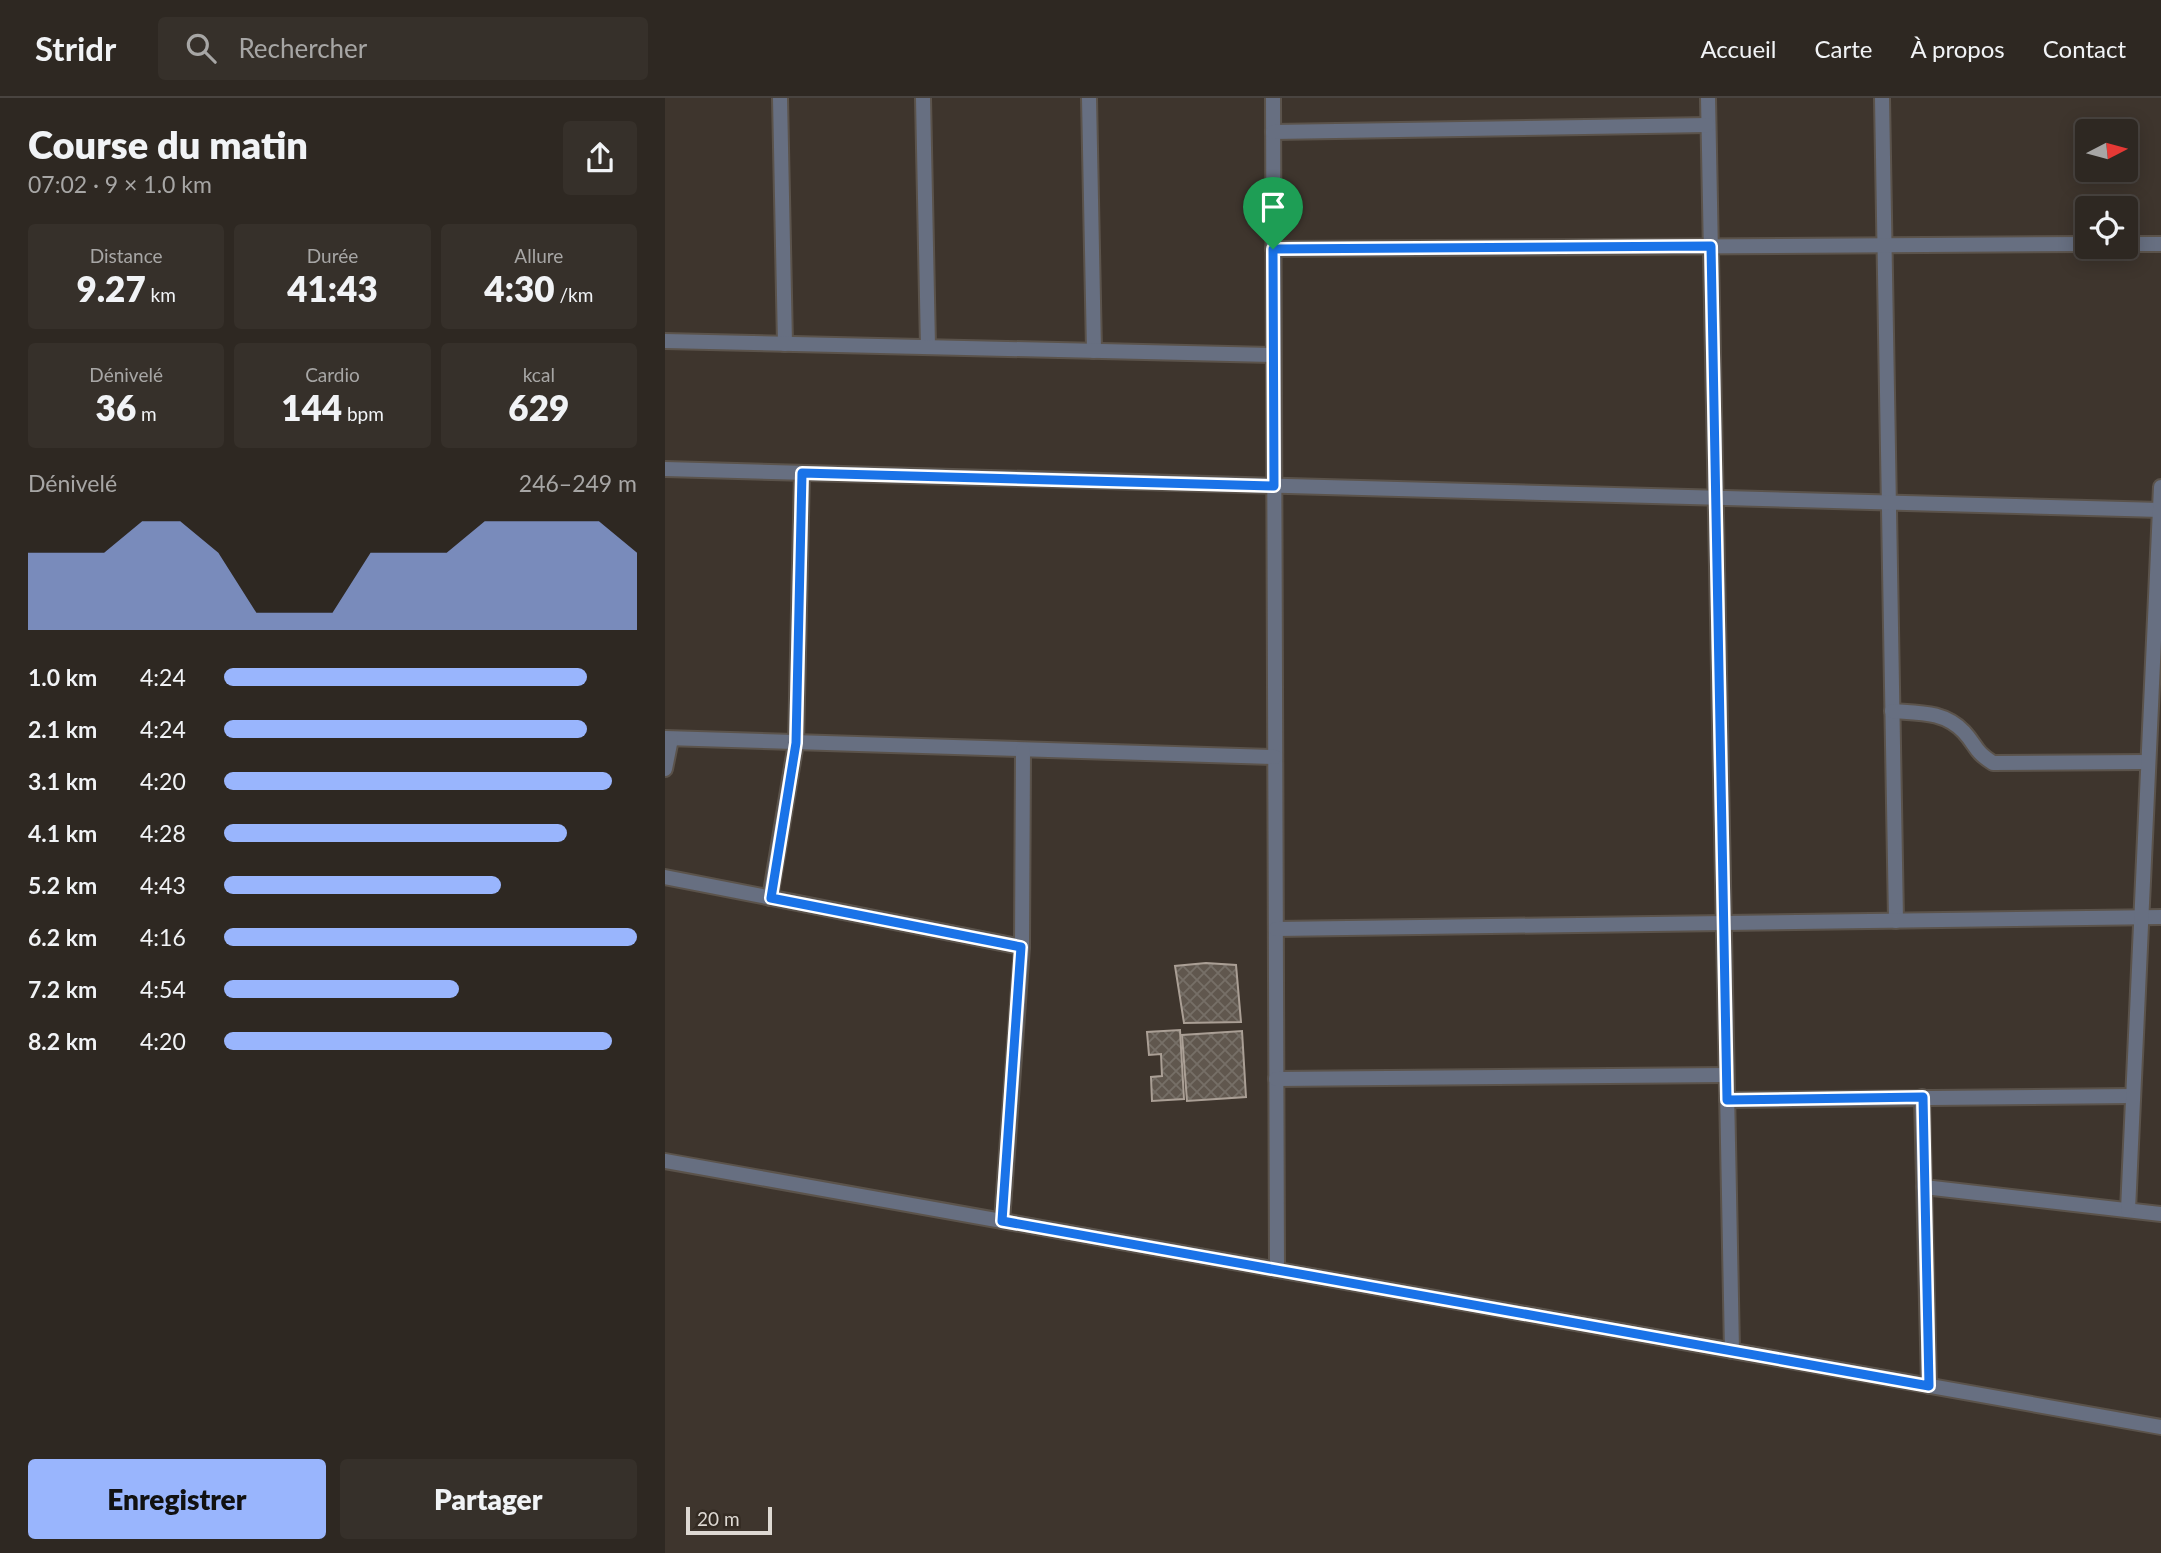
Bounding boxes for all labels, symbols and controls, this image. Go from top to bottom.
search box [158,17,648,80]
text: Stridr [35,28,116,68]
icon: search [182,29,220,67]
text: Rechercher [238,32,367,64]
text: Accueil [1700,34,1776,63]
text: Carte [1814,34,1872,63]
text: À propos [1910,34,2005,63]
text: Contact [2043,34,2126,63]
north arrow [2075,119,2139,182]
map controls [2075,119,2138,259]
text: Course du matin [28,121,308,167]
button: share [563,121,637,195]
text: 07:02 · 9 × 1.0 km [28,170,212,198]
pin [1243,177,1303,249]
icon: arrive [1254,188,1292,226]
button: locate [2075,196,2138,259]
text: Distance [90,244,163,267]
text: Durée [307,244,358,267]
text: Allure [514,244,563,267]
text: 9.27 [76,267,146,309]
text: 41:43 [287,267,378,309]
text: 4:30 [484,267,555,309]
text: km [146,283,176,306]
text: /km [555,283,593,306]
text: Dénivelé [89,363,163,386]
text: Cardio [305,363,360,386]
text: kcal [523,363,555,386]
text: 36 [96,386,136,428]
text: 144 [281,386,342,428]
text: 629 [508,386,569,428]
text: m [136,402,157,425]
text: bpm [342,402,384,425]
text: Dénivelé [28,469,117,497]
text: 246–249 m [519,469,637,497]
text: 1.0 km [28,663,97,691]
text: 4:24 [140,663,186,691]
text: 2.1 km [28,715,97,743]
text: 4:24 [140,715,186,743]
text: 3.1 km [28,767,97,795]
text: 4:20 [140,767,186,795]
text: 4.1 km [28,819,97,847]
text: 4:28 [140,819,186,847]
text: 5.2 km [28,871,97,899]
text: 4:43 [140,871,186,899]
text: 6.2 km [28,923,97,951]
text: 4:16 [140,923,186,951]
text: 7.2 km [28,975,97,1003]
text: 4:54 [140,975,186,1003]
text: 8.2 km [28,1027,97,1055]
text: 4:20 [140,1027,186,1055]
button: Enregistrer [28,1459,326,1539]
button: Partager [340,1459,637,1539]
scale bar [686,1504,772,1536]
text: 20 m [697,1507,740,1530]

